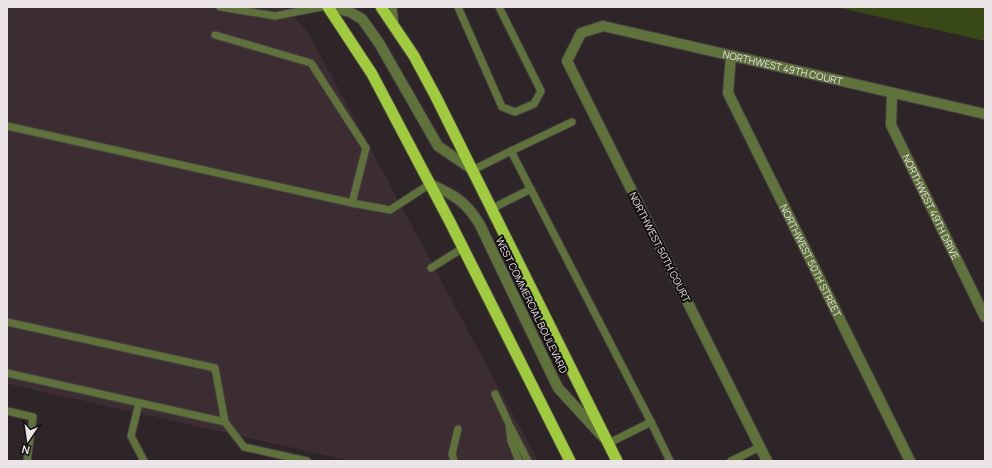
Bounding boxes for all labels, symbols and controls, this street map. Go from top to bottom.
street label: NORTHWEST 49TH COURT [721,47,844,88]
street label: NORTHWEST 49TH DRIVE [899,152,963,262]
street label: NORTHWEST 50TH COURT [626,189,694,305]
street label: NORTHWEST 50TH STREET [777,202,845,319]
street label: WEST COMMERCIAL BOULEVARD [493,235,571,376]
north arrow [8,420,48,460]
text: N [20,442,31,458]

